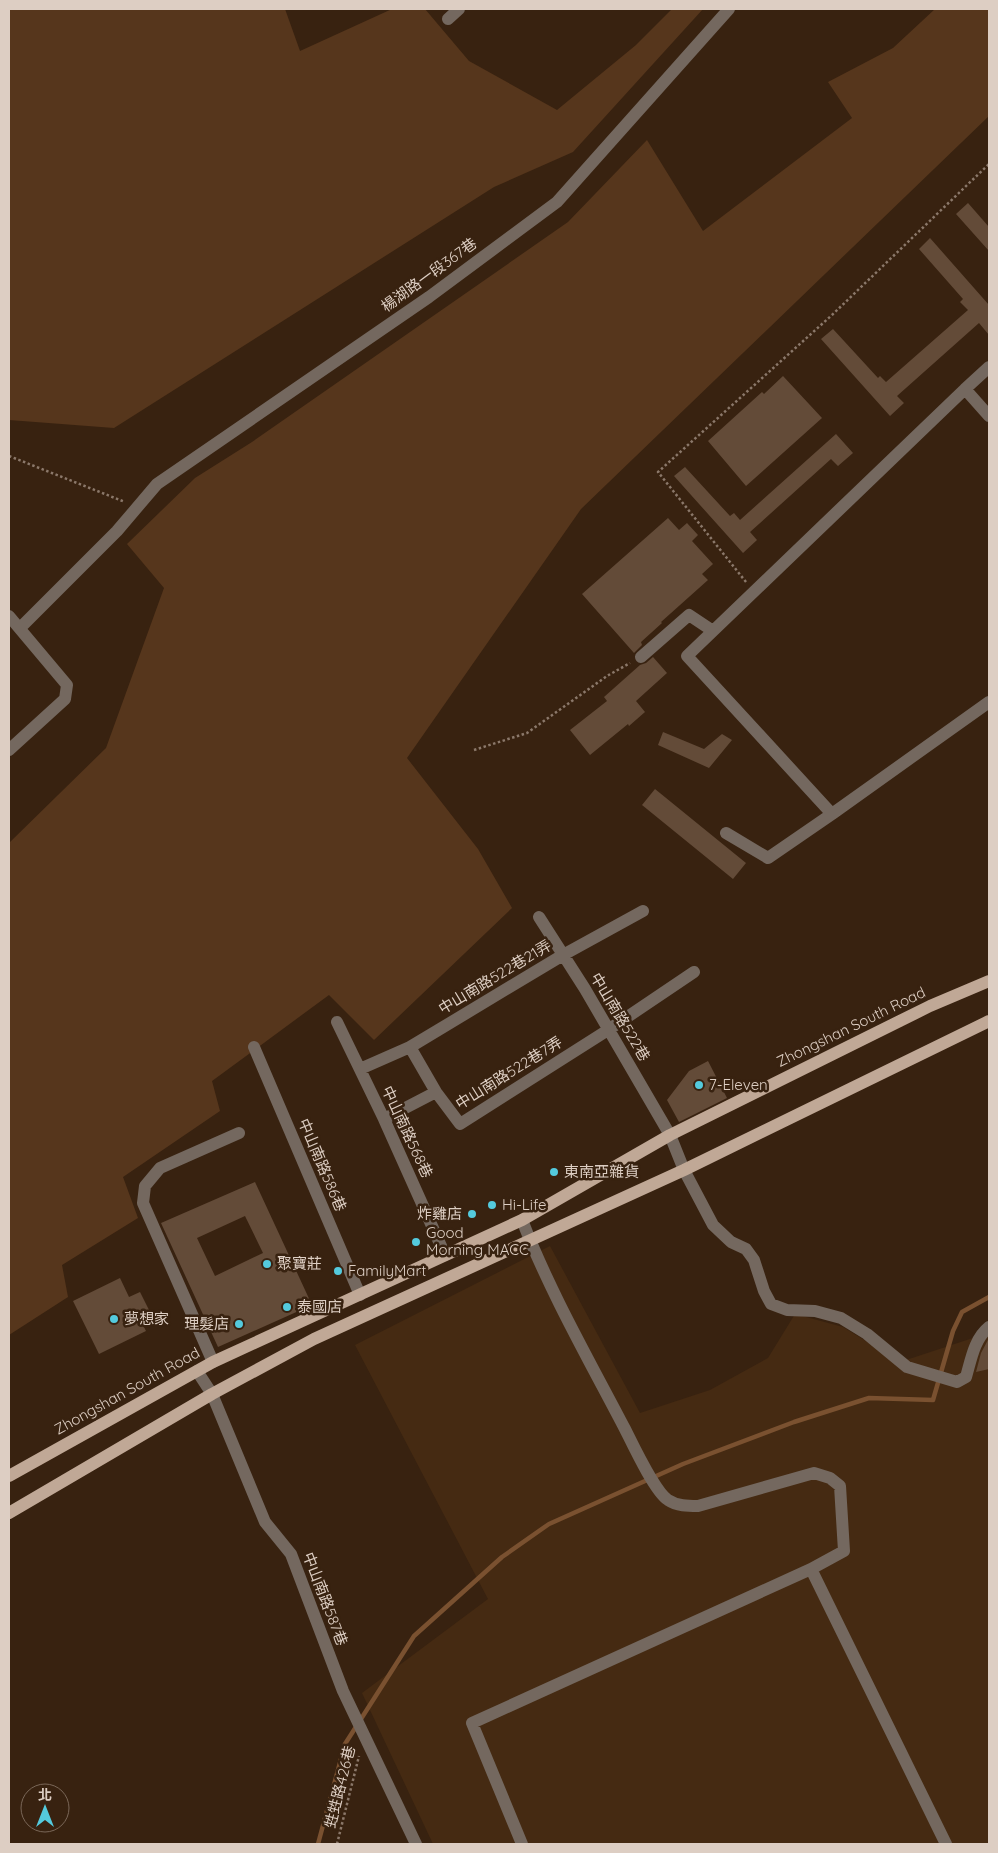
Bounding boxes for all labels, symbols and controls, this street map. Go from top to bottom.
street label: 楊湖路一段367巷 [377,234,480,316]
street label: 中山南路522巷21弄 [435,935,555,1018]
street label: 中山南路522巷 [587,969,654,1064]
street label: Zhongshan South Road [773,982,928,1071]
street label: 中山南路522巷7弄 [452,1032,566,1113]
place label: 7-Eleven [709,1075,768,1094]
marker: 7-Eleven [693,1079,705,1091]
street label: 中山南路568巷 [378,1083,437,1181]
street label: 中山南路586巷 [294,1115,351,1214]
place label: 東南亞雜貨 [564,1162,639,1181]
marker: 東南亞雜貨 [548,1166,560,1178]
place label: Hi-Life [502,1195,546,1214]
marker: Hi-Life [486,1199,498,1211]
place label: 炸雞店 [417,1204,462,1223]
marker: 炸雞店 [466,1208,478,1220]
place label: Good Morning MACC [426,1223,529,1259]
marker: Good Morning MACC [410,1236,422,1248]
place label: 聚寶莊 [277,1254,322,1273]
marker: 聚寶莊 [261,1258,273,1270]
place label: FamilyMart [348,1261,426,1280]
marker: FamilyMart [332,1265,344,1277]
place label: 泰國店 [297,1297,342,1316]
marker: 泰國店 [281,1301,293,1313]
place label: 夢想家 [124,1309,169,1328]
marker: 夢想家 [108,1313,120,1325]
place label: 理髮店 [184,1314,229,1333]
marker: 理髮店 [233,1318,245,1330]
street label: Zhongshan South Road [51,1343,203,1439]
street label: 中山南路587巷 [299,1549,352,1648]
street label: 甡甡路426巷 [320,1744,359,1830]
north arrow [20,1783,70,1833]
text: 北 [38,1786,52,1804]

